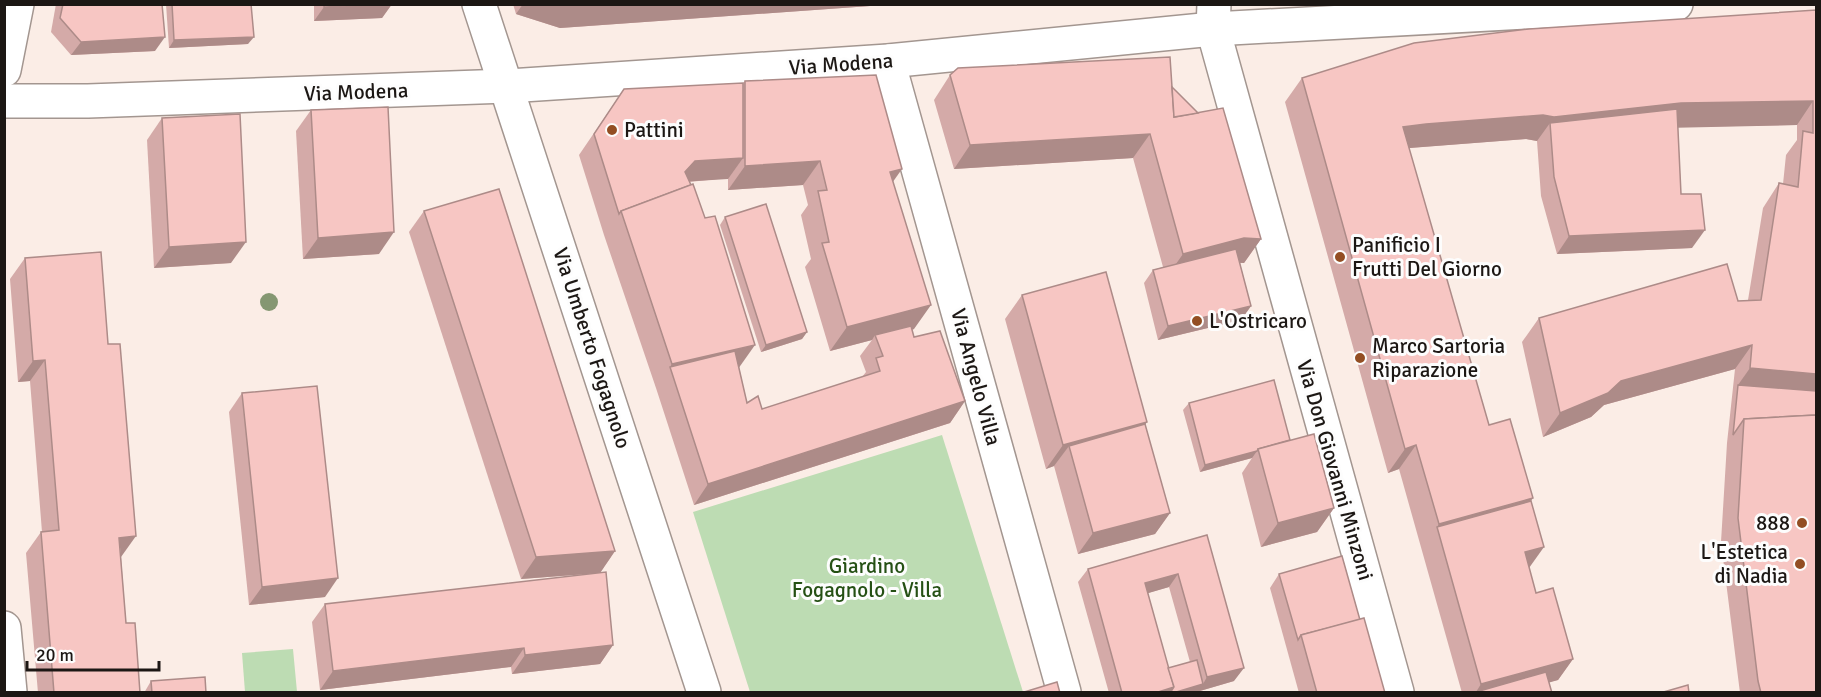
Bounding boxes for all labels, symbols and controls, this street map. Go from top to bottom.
street label: Via Modena [788,47,894,81]
street label: Via Modena [303,77,409,107]
place label: Pattini [624,117,684,143]
marker: Pattini [605,123,619,137]
place label: Panificio I Frutti Del Giorno [1352,232,1502,282]
street label: Via Umberto Fogagnolo [547,244,637,452]
marker: Panificio I Frutti Del Giorno [1333,250,1347,264]
street label: Via Angelo Villa [945,306,1007,448]
place label: L'Ostricaro [1209,308,1307,334]
marker: L'Ostricaro [1190,314,1204,328]
place label: Marco Sartoria Riparazione [1372,333,1505,383]
marker: Marco Sartoria Riparazione [1353,351,1367,365]
street label: Via Don Giovanni Minzoni [1291,357,1379,583]
place label: 888 [1756,510,1790,536]
marker: 888 [1795,516,1809,530]
place label: L'Estetica di Nadia [1700,539,1788,589]
park label: Giardino Fogagnolo - Villa [792,553,942,603]
marker: L'Estetica di Nadia [1793,557,1807,571]
scale bar [27,634,159,672]
text: 20 m [36,644,74,666]

